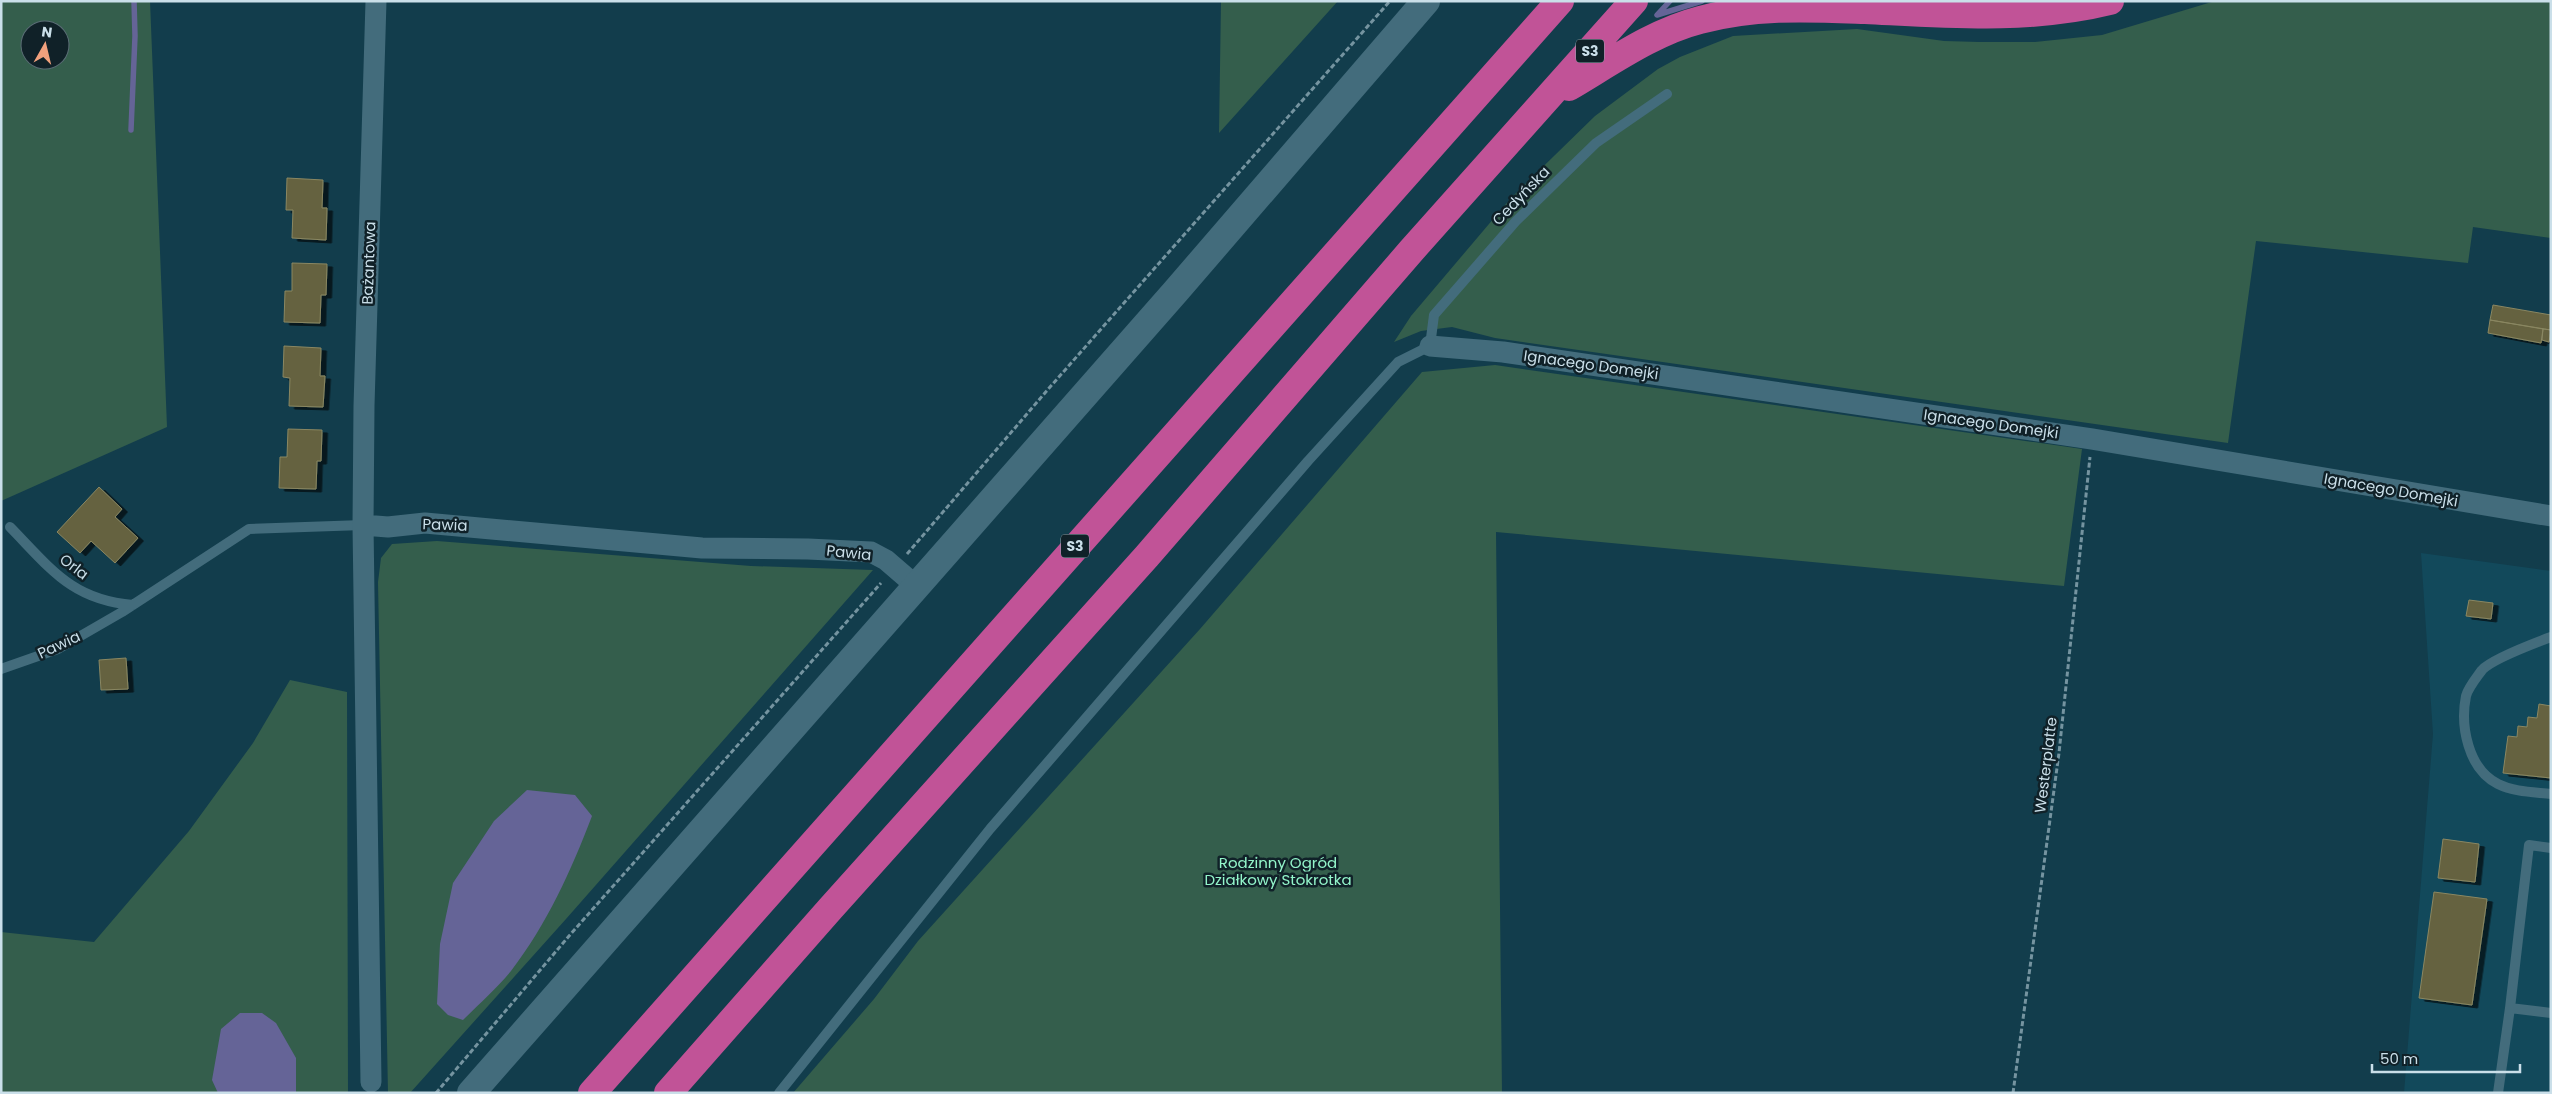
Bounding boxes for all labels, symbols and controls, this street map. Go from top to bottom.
north arrow [20,20,70,70]
text: N [40,21,53,43]
road number: S3 [1576,40,1604,62]
street label: Cedyńska [1487,161,1554,230]
street label: Bażantowa [357,221,380,305]
street label: Ignacego Domejki [1522,345,1660,384]
street label: Ignacego Domejki [1922,404,2060,443]
street label: Ignacego Domejki [2322,467,2460,512]
street label: Pawia [422,513,468,536]
road number: S3 [1061,534,1089,558]
street label: Pawia [826,540,873,565]
street label: Orla [56,549,93,584]
street label: Pawia [34,626,84,664]
street label: Westerplatte [2029,716,2062,814]
park label: Rodzinny Ogród Działkowy Stokrotka [1204,852,1352,890]
scale bar [2372,1042,2520,1074]
text: 50 m [2380,1048,2418,1069]

